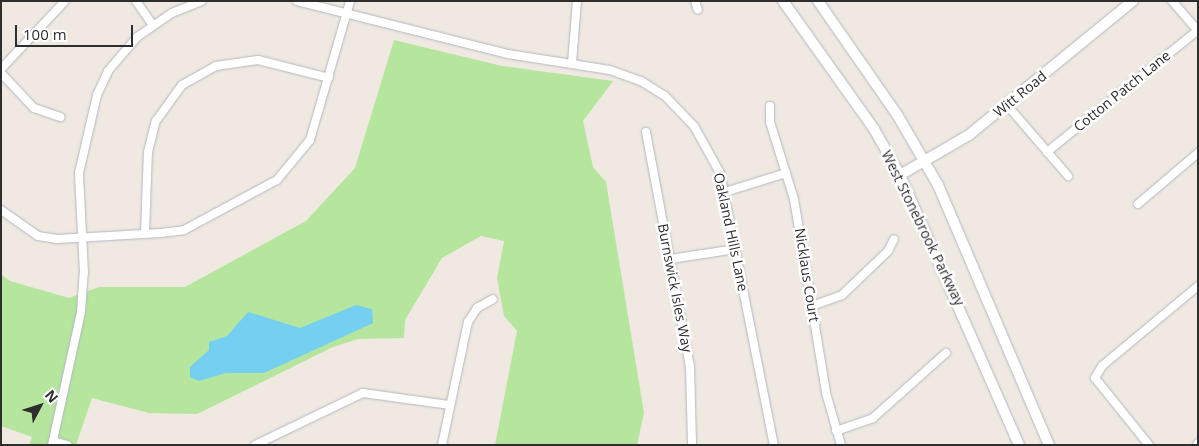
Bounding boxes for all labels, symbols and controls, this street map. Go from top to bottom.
scale bar [18,15,135,47]
text: 100 m [23,24,67,44]
street label: Cotton Patch Lane [1070,47,1174,135]
street label: Witt Road [990,67,1050,121]
street label: West Stonebrook Parkway [878,148,968,308]
street label: Oakland Hills Lane [710,171,752,293]
street label: Burnswick Isles Way [654,222,696,354]
street label: Nicklaus Court [791,227,823,323]
north arrow [15,381,65,431]
text: N [41,386,63,407]

